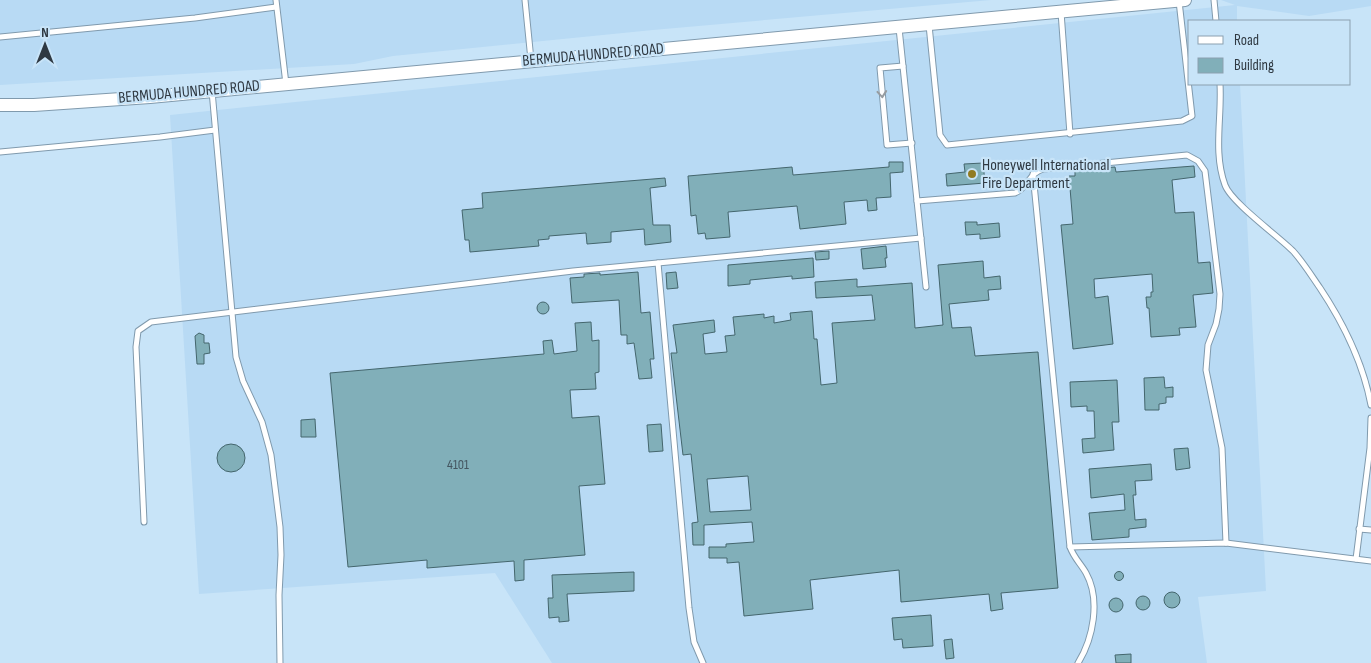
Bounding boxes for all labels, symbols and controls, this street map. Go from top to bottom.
north arrow [20,20,70,70]
legend [1188,20,1351,85]
text: N [41,24,49,41]
text: Road [1234,31,1259,50]
street label: BERMUDA HUNDRED ROAD [522,39,665,71]
text: Building [1234,56,1274,75]
street label: BERMUDA HUNDRED ROAD [118,76,261,108]
one-way arrow [876,90,887,98]
place label: Honeywell International Fire Department [982,156,1109,193]
marker: Honeywell International Fire Department [966,168,978,180]
house number: 4101 [447,456,469,473]

